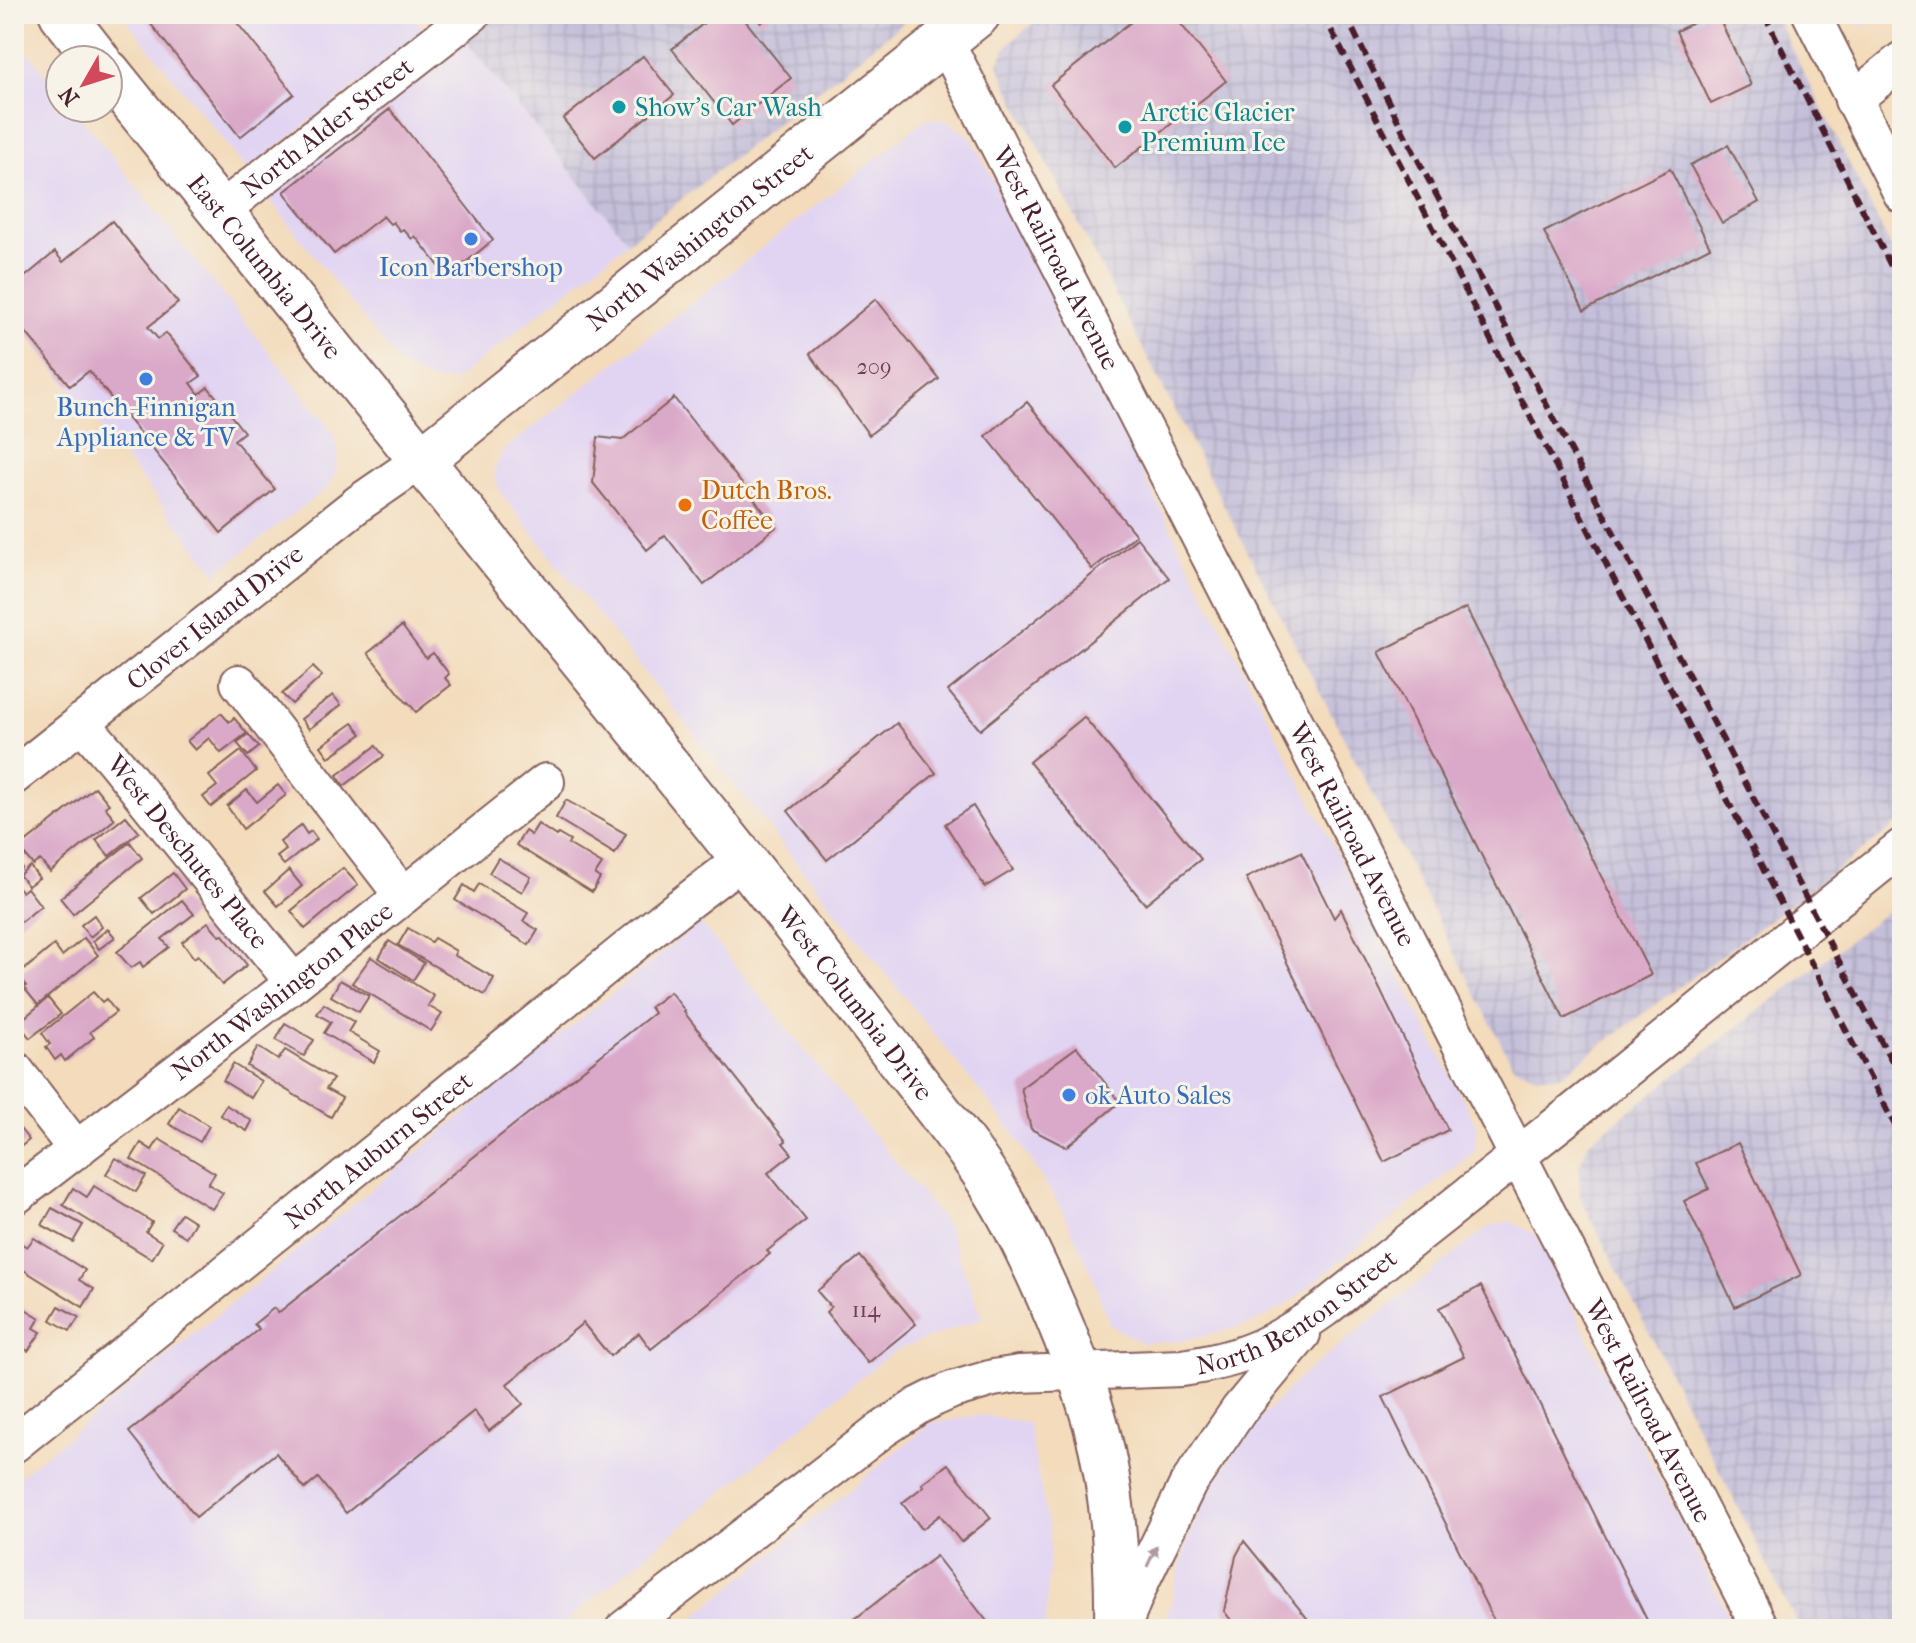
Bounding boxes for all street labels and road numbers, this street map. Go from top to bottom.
street label: North Alder Street [236,51,420,204]
street label: North Washington Street [580,137,820,338]
street label: West Railroad Avenue [985,140,1126,375]
street label: East Columbia Drive [181,168,348,366]
street label: Clover Island Drive [121,538,310,697]
street label: West Railroad Avenue [1282,717,1423,952]
street label: West Deschutes Place [99,748,275,955]
street label: North Washington Place [165,895,399,1087]
street label: West Columbia Drive [769,899,940,1107]
street label: North Auburn Street [278,1065,479,1236]
street label: North Benton Street [1194,1242,1404,1382]
street label: West Railroad Avenue [1578,1293,1719,1528]

